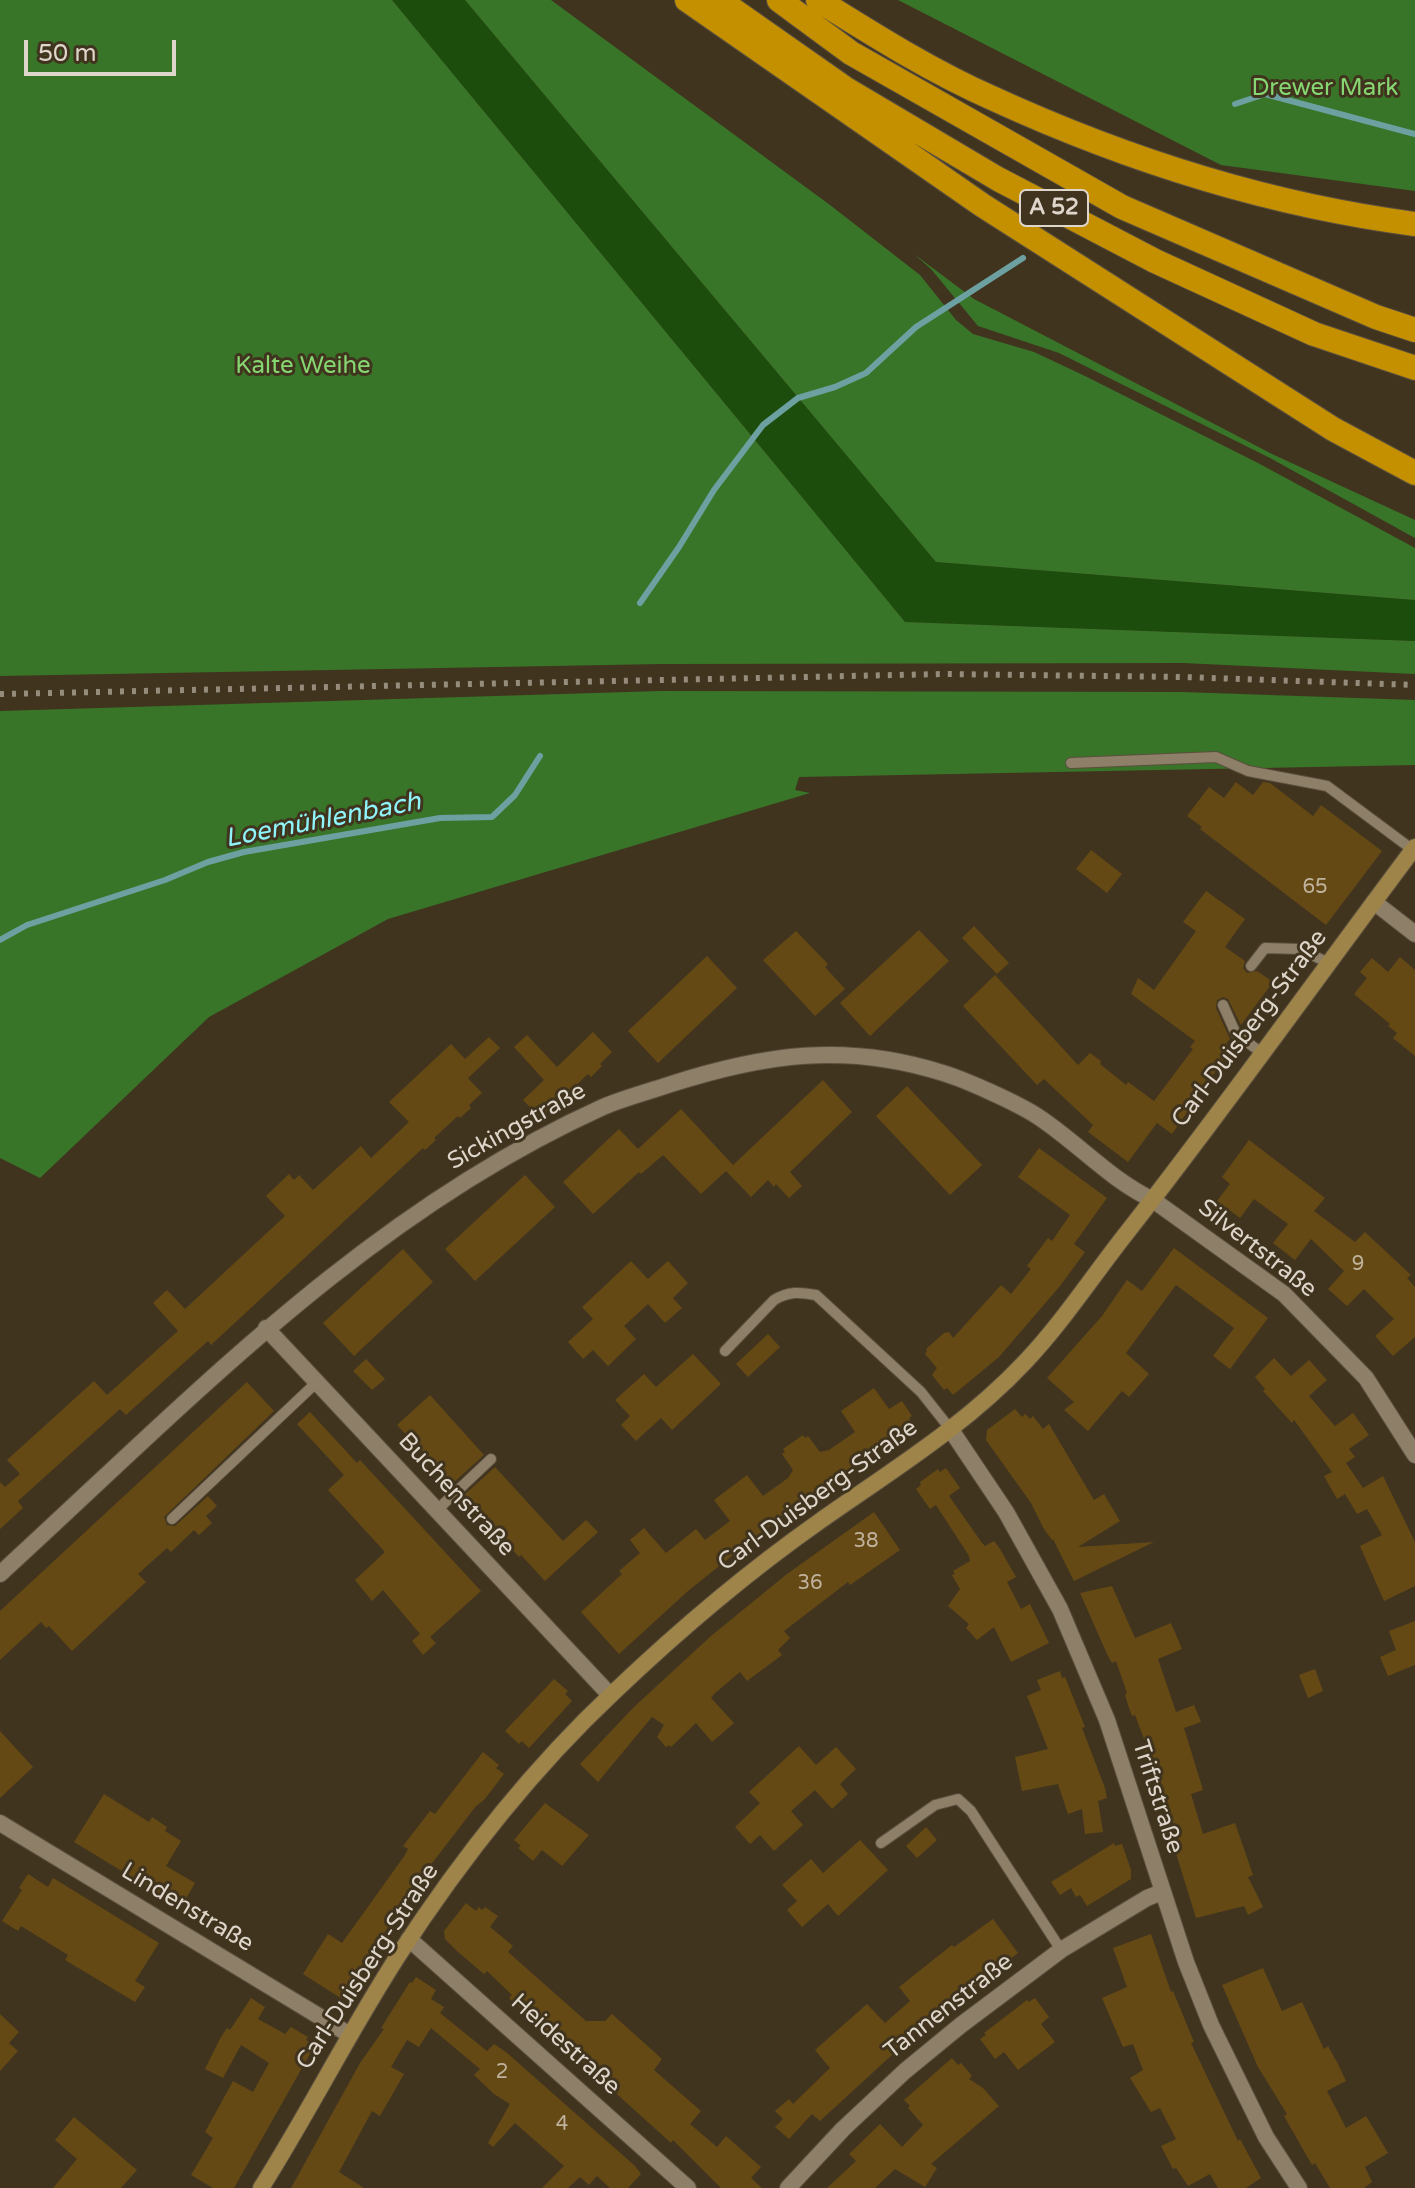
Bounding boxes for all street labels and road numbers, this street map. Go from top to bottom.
road number: A 52 [1020,190,1088,226]
street label: Carl-Duisberg-Straße [1166,925,1334,1133]
street label: Sickingstraße [443,1077,591,1177]
street label: Silvertstraße [1192,1194,1322,1304]
street label: Carl-Duisberg-Straße [712,1414,924,1578]
street label: Buchenstraße [392,1427,520,1563]
street label: Triftstraße [1125,1736,1189,1858]
street label: Lindenstraße [116,1857,258,1959]
street label: Carl-Duisberg-Straße [291,1859,445,2075]
street label: Tannenstraße [879,1948,1019,2066]
street label: Heidestraße [504,1988,626,2102]

